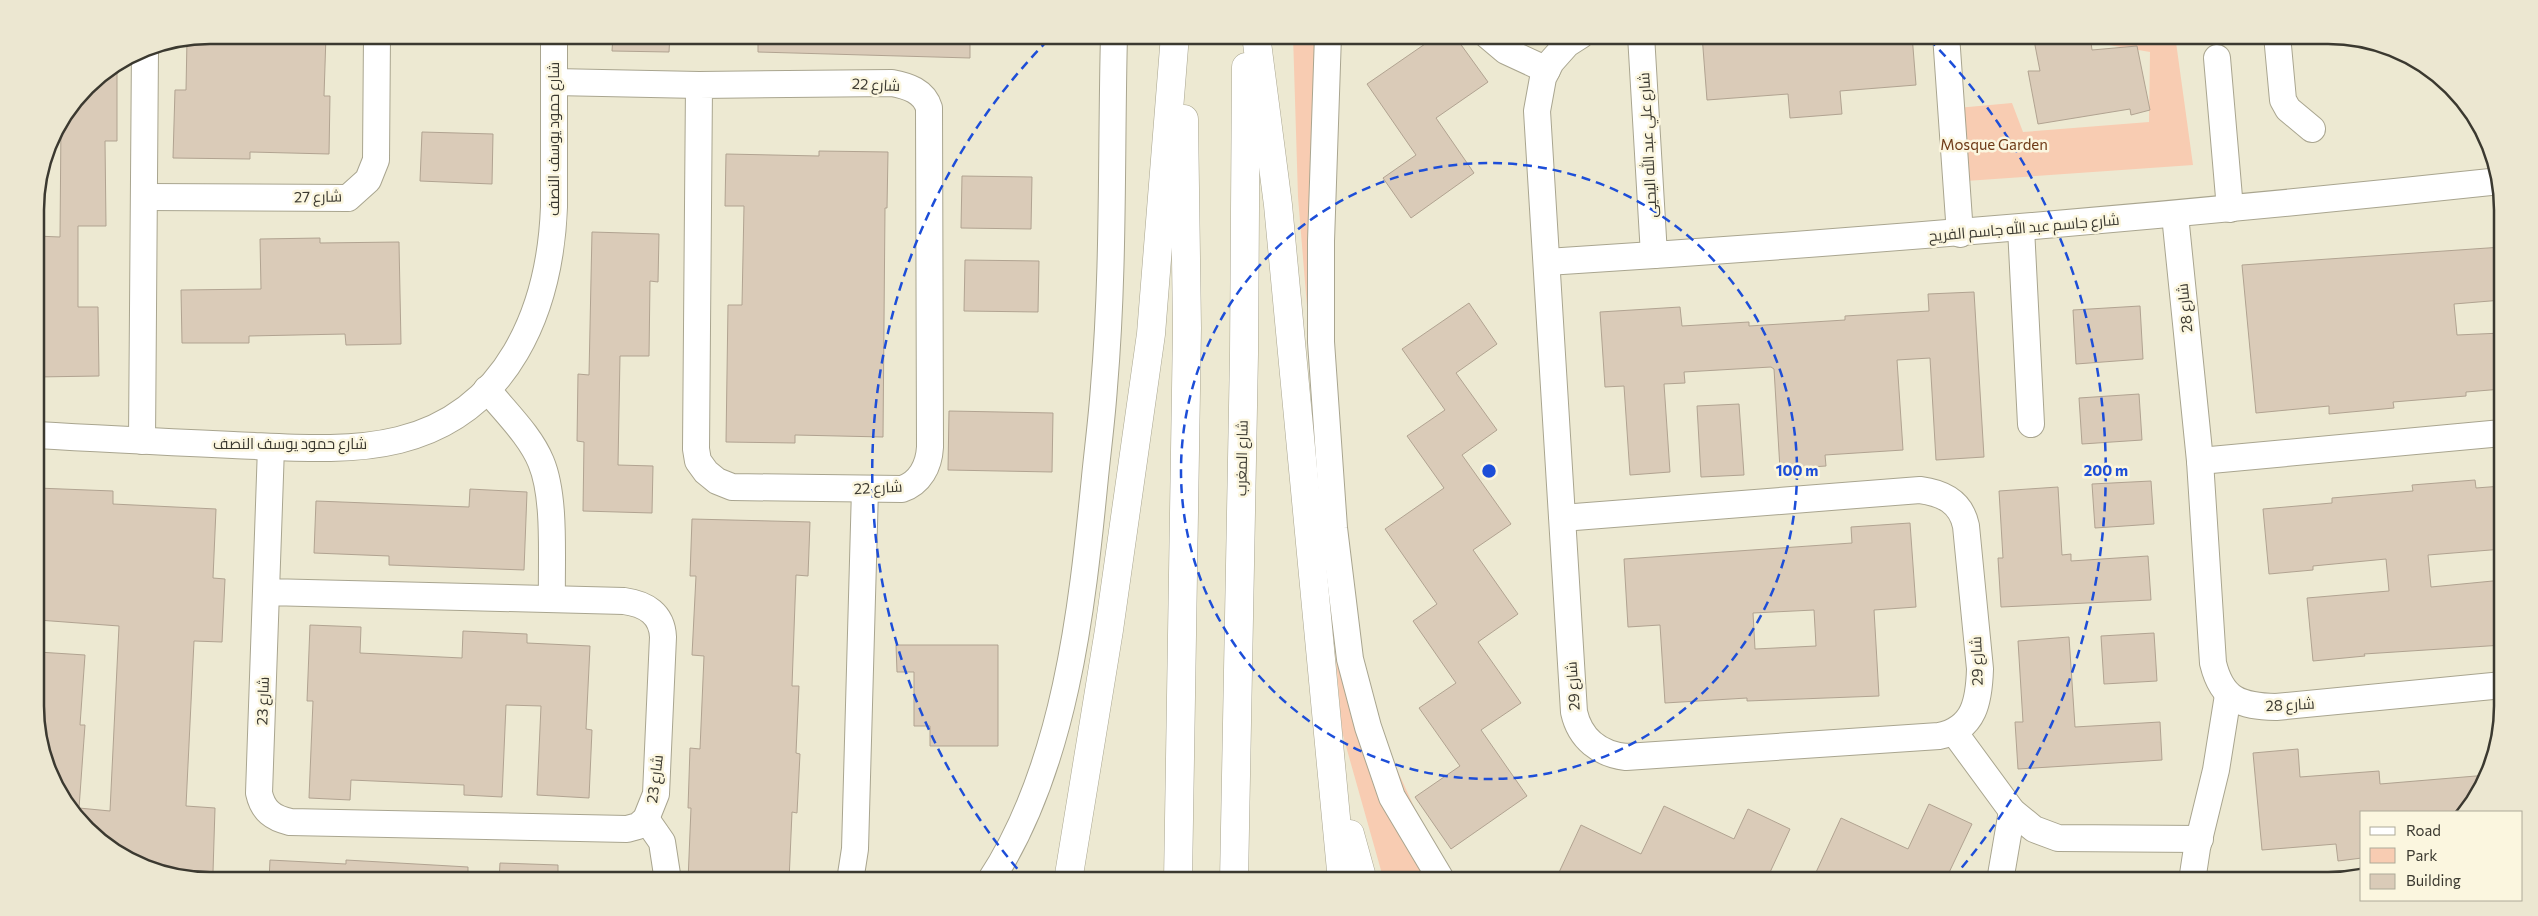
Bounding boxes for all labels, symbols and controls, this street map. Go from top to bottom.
street label: شارع حمود يوسف النصف [544,62,565,216]
street label: شارع علي عبد الله اليحيى [1634,72,1664,218]
street label: شارع 22 [851,74,901,97]
park label: Mosque Garden [1940,135,2048,153]
street label: شارع 27 [294,187,342,208]
street label: شارع جاسم عبد الله جاسم الفريح [1928,210,2120,247]
street label: شارع 28 [2172,282,2199,334]
street label: شارع المغرب [1231,420,1254,496]
street label: شارع حمود يوسف النصف [213,434,367,455]
text: 100 m [1776,461,1818,479]
text: 200 m [2084,461,2128,479]
centre of rings [1480,462,1498,480]
street label: شارع 22 [853,477,903,500]
street label: شارع 29 [1966,636,1989,686]
street label: شارع 29 [1561,661,1586,711]
street label: شارع 23 [252,676,275,726]
street label: شارع 28 [2265,694,2315,717]
street label: شارع 23 [642,754,669,805]
legend [2360,811,2523,901]
text: Road [2406,821,2441,839]
text: Park [2406,846,2437,864]
text: Building [2406,871,2461,889]

